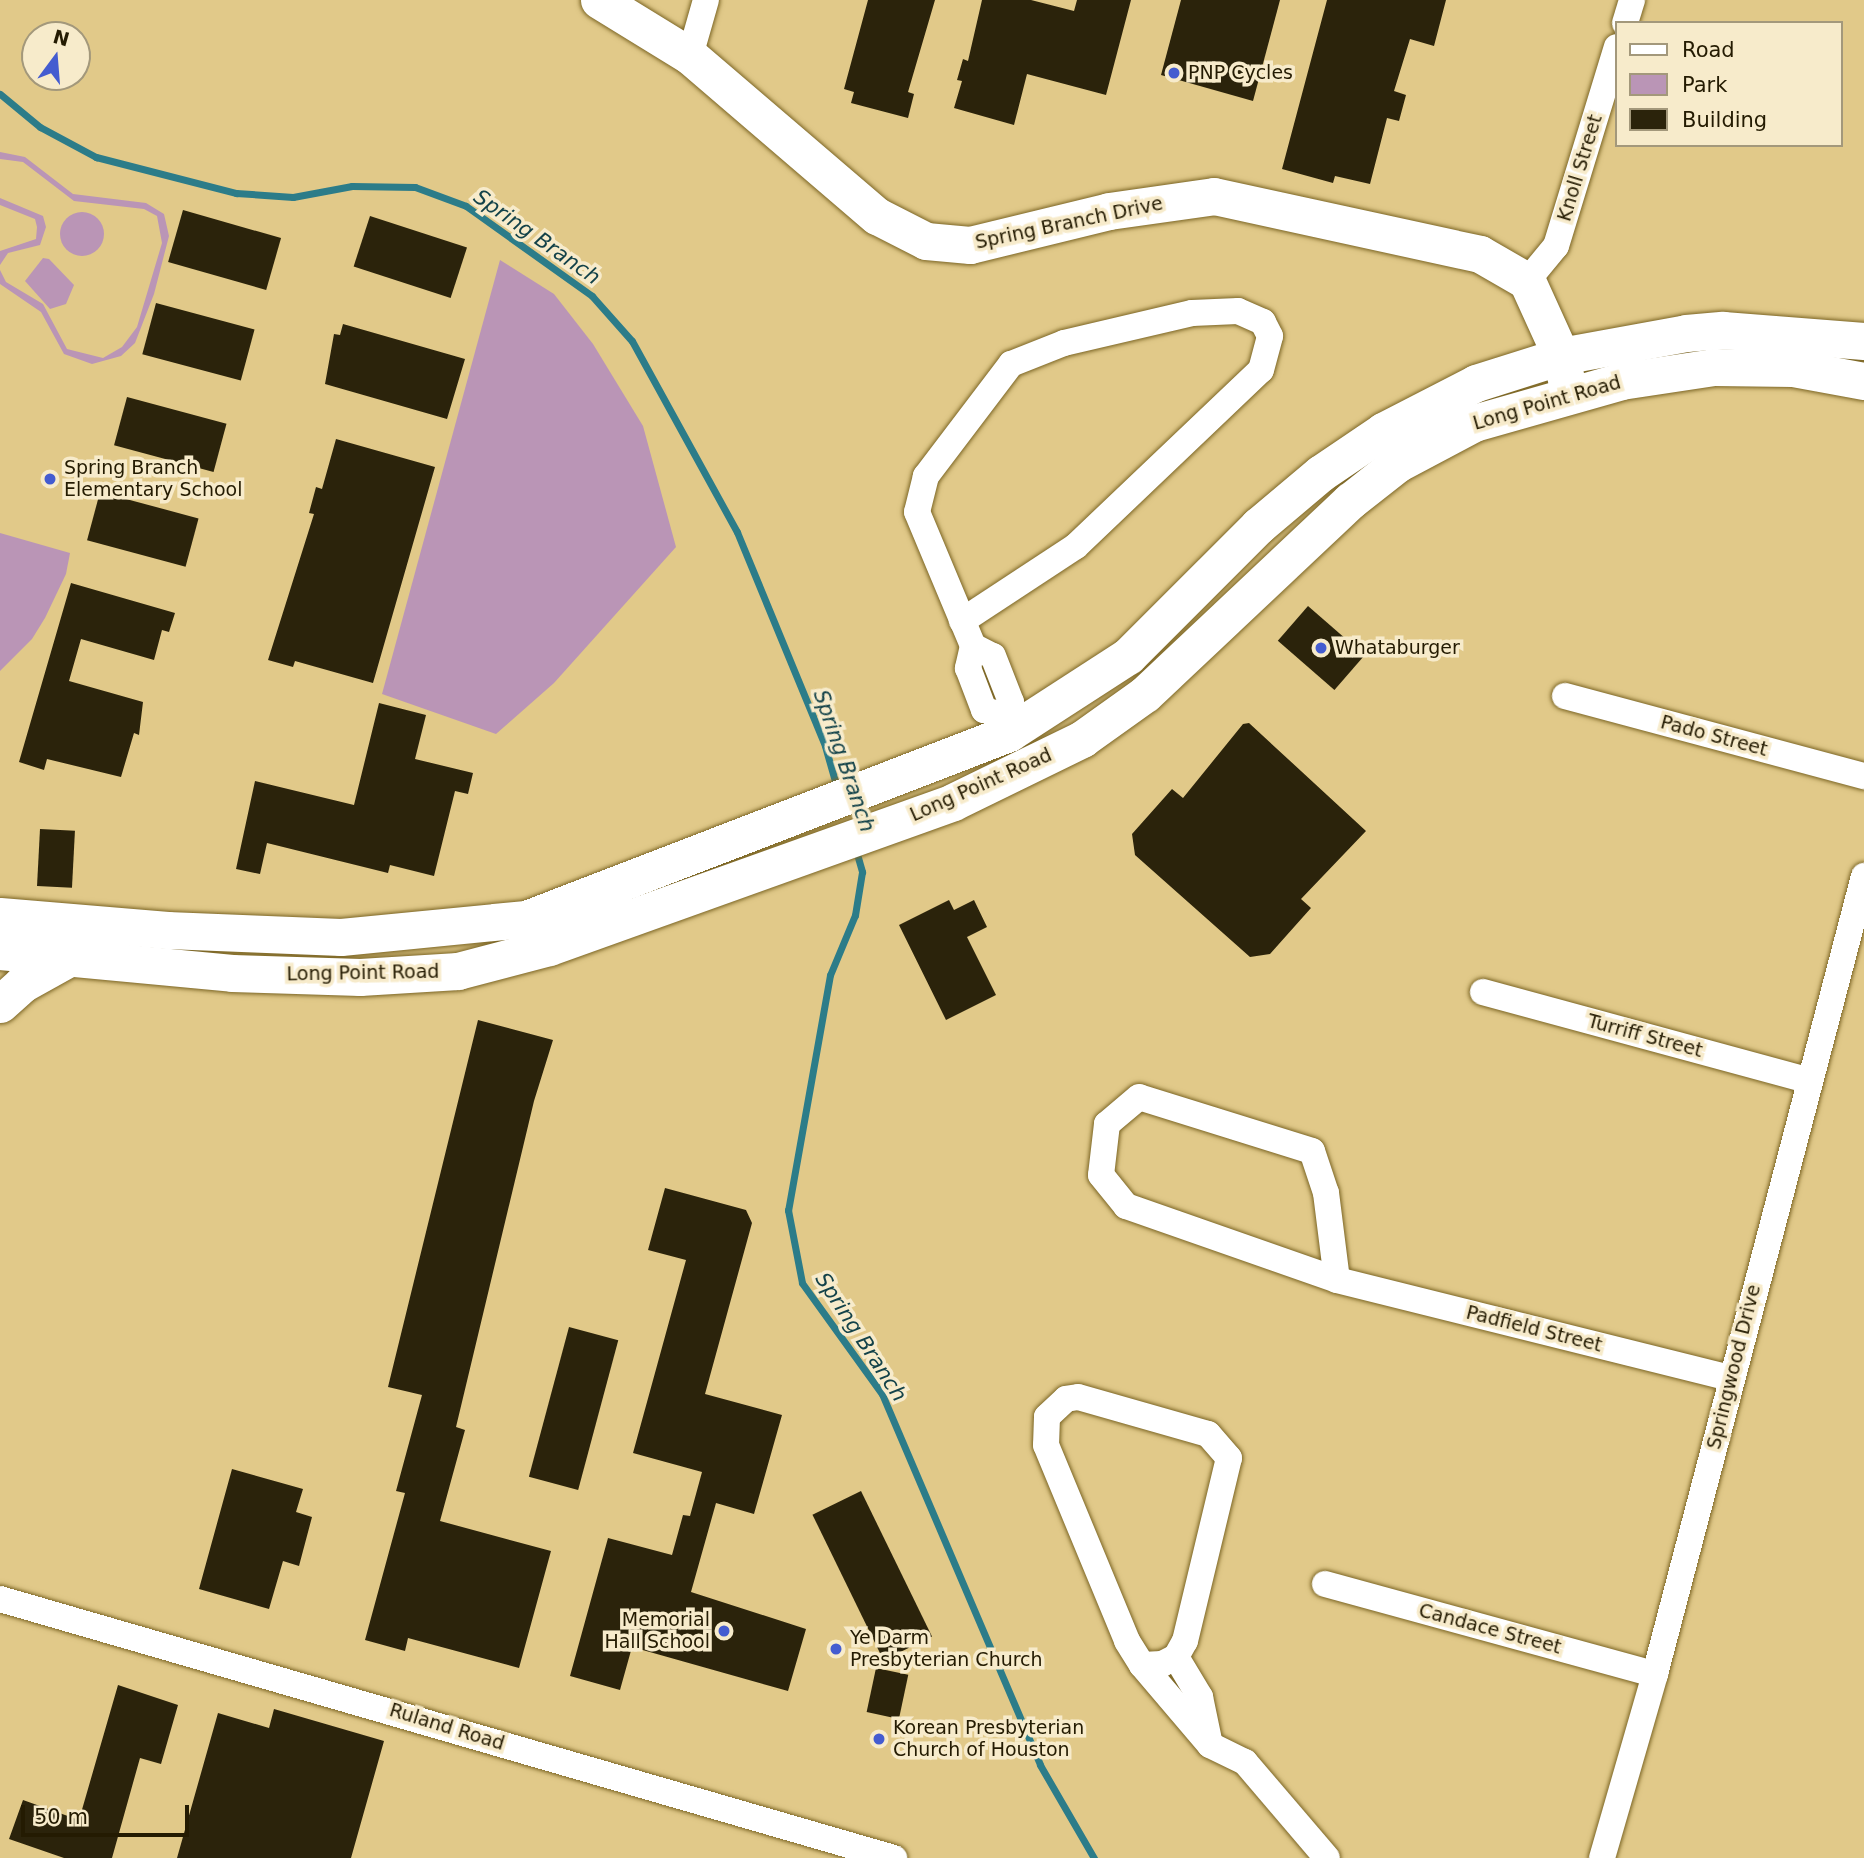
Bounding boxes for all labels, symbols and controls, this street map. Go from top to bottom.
north arrow [21,21,91,91]
legend [1616,21,1843,147]
text: N [51,25,72,51]
text: Road [1682,38,1735,62]
place label: PNP Cycles [1188,62,1293,84]
marker: PNP Cycles [1166,65,1182,81]
text: Park [1682,73,1727,97]
text: Building [1682,108,1767,132]
street label: Knoll Street [1553,112,1607,224]
water label: Spring Branch [469,184,605,290]
street label: Spring Branch Drive [973,192,1165,254]
street label: Long Point Road [1470,371,1624,435]
place label: Spring Branch Elementary School [64,457,242,501]
marker: Spring Branch Elementary School [42,471,58,487]
place label: Whataburger [1335,637,1460,659]
marker: Whataburger [1313,640,1329,656]
water label: Spring Branch [808,687,880,835]
street label: Pado Street [1658,711,1770,761]
street label: Long Point Road [907,743,1055,827]
street label: Long Point Road [286,960,440,986]
street label: Turriff Street [1585,1010,1705,1062]
water label: Spring Branch [810,1268,912,1406]
street label: Springwood Drive [1703,1282,1765,1452]
street label: Padfield Street [1464,1301,1604,1357]
street label: Candace Street [1416,1599,1564,1659]
place label: Memorial Hall School [604,1609,710,1653]
marker: Memorial Hall School [716,1623,732,1639]
place label: Ye Darm Presbyterian Church [850,1627,1043,1671]
marker: Ye Darm Presbyterian Church [828,1641,844,1657]
street label: Ruland Road [387,1699,507,1755]
place label: Korean Presbyterian Church of Houston [893,1717,1084,1761]
marker: Korean Presbyterian Church of Houston [871,1731,887,1747]
scale bar [24,1792,192,1836]
text: 50 m [34,1805,88,1829]

